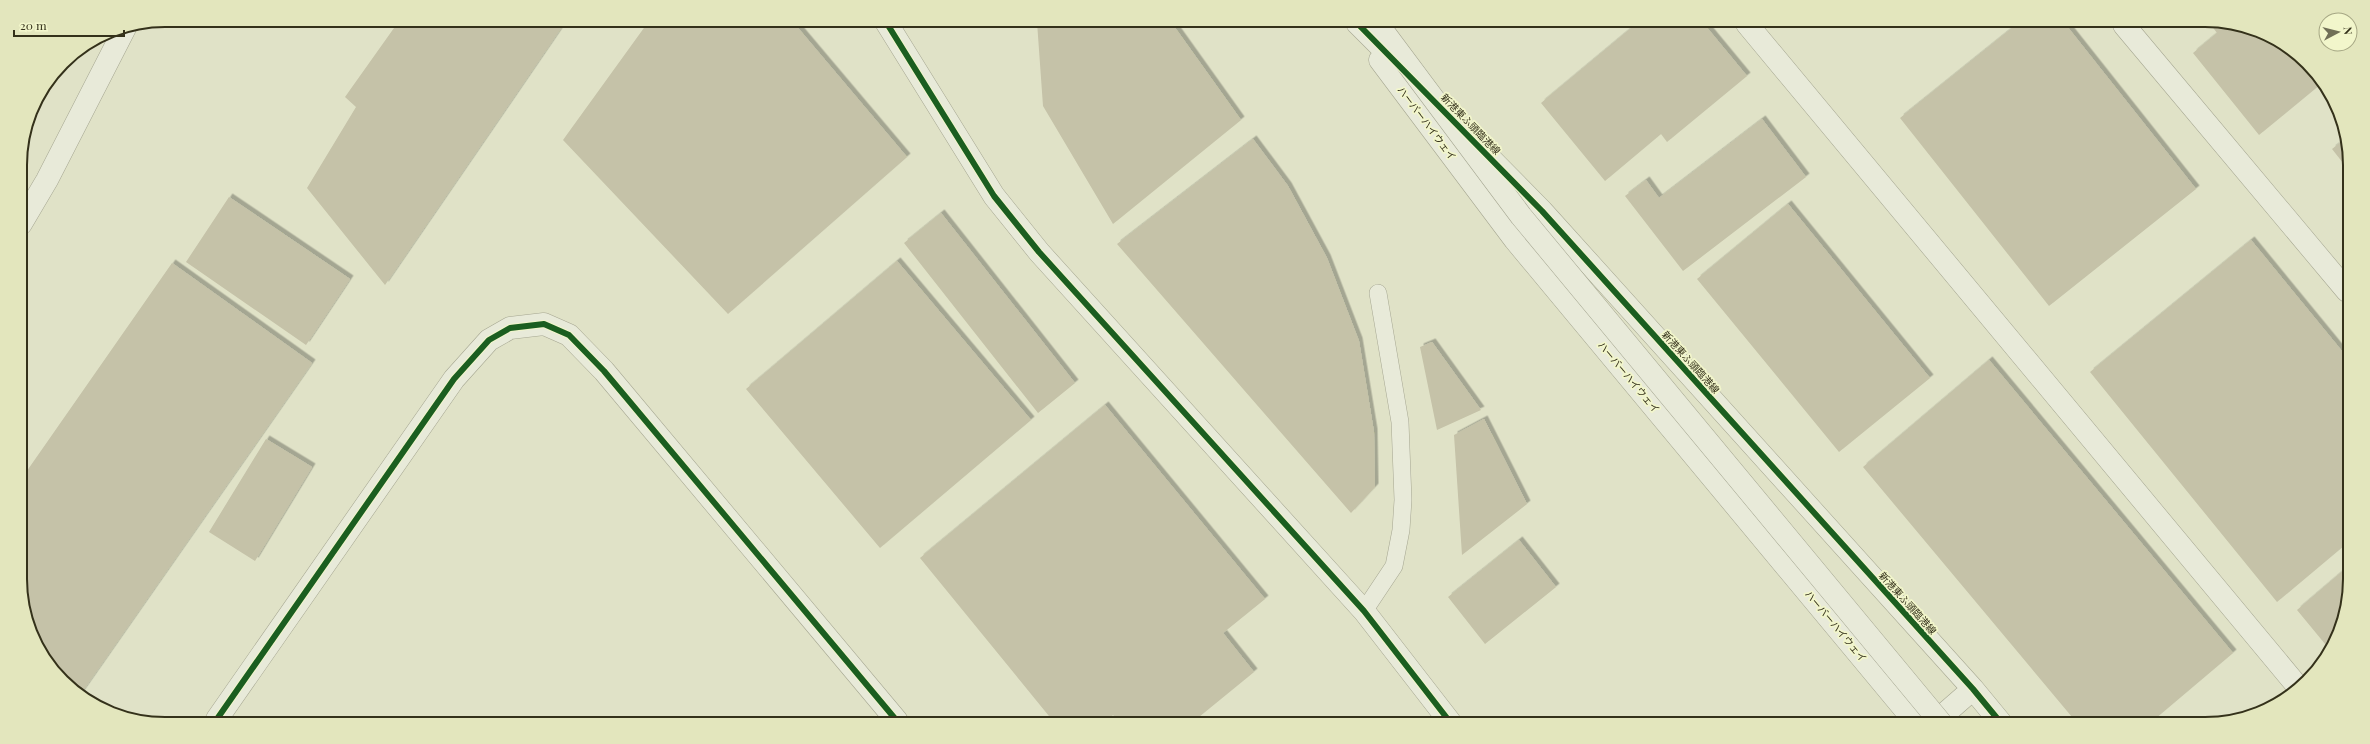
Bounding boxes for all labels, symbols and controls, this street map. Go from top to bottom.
scale bar [14,12,124,38]
north arrow [2318,12,2358,52]
text: 20 m [20,17,47,33]
text: N [2340,26,2356,36]
street label: ハーバーハイウェイ [1394,83,1460,163]
street label: 新港東ふ頭臨港線 [1438,90,1504,158]
street label: 新港東ふ頭臨港線 [1659,328,1723,396]
street label: ハーバーハイウェイ [1595,338,1663,416]
street label: 新港東ふ頭臨港線 [1876,569,1940,637]
street label: ハーバーハイウェイ [1802,587,1870,665]

